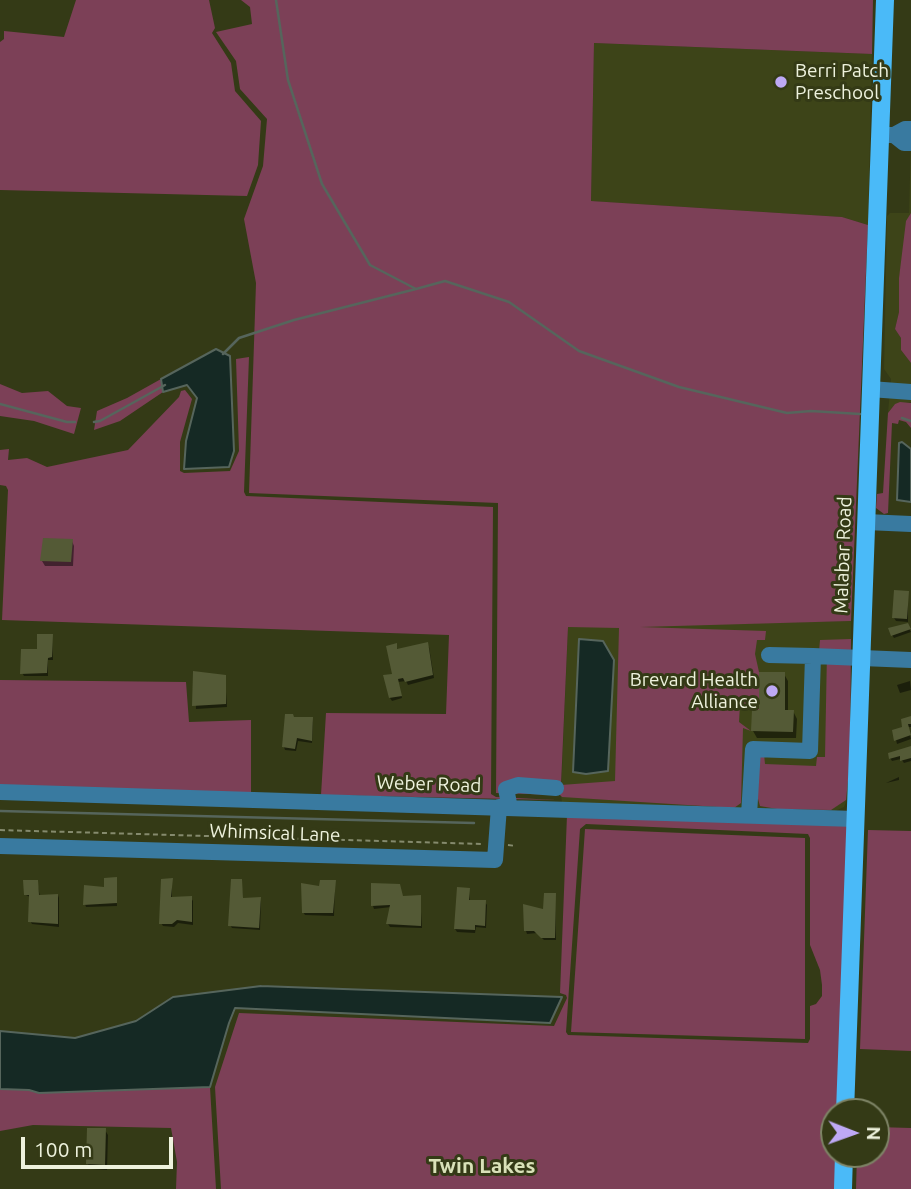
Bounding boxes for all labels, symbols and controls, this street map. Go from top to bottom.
place label: Berri Patch Preschool [795,60,889,104]
marker: Berri Patch Preschool [773,74,789,90]
street label: Malabar Road [830,496,856,614]
place label: Brevard Health Alliance [630,669,758,713]
marker: Brevard Health Alliance [764,683,780,699]
street label: Weber Road [376,771,482,797]
street label: Whimsical Lane [209,819,341,847]
north arrow [820,1098,890,1168]
scale bar [24,1122,177,1166]
text: N [863,1126,885,1141]
text: 100 m [34,1137,92,1161]
district label: Twin Lakes [429,1153,535,1179]

